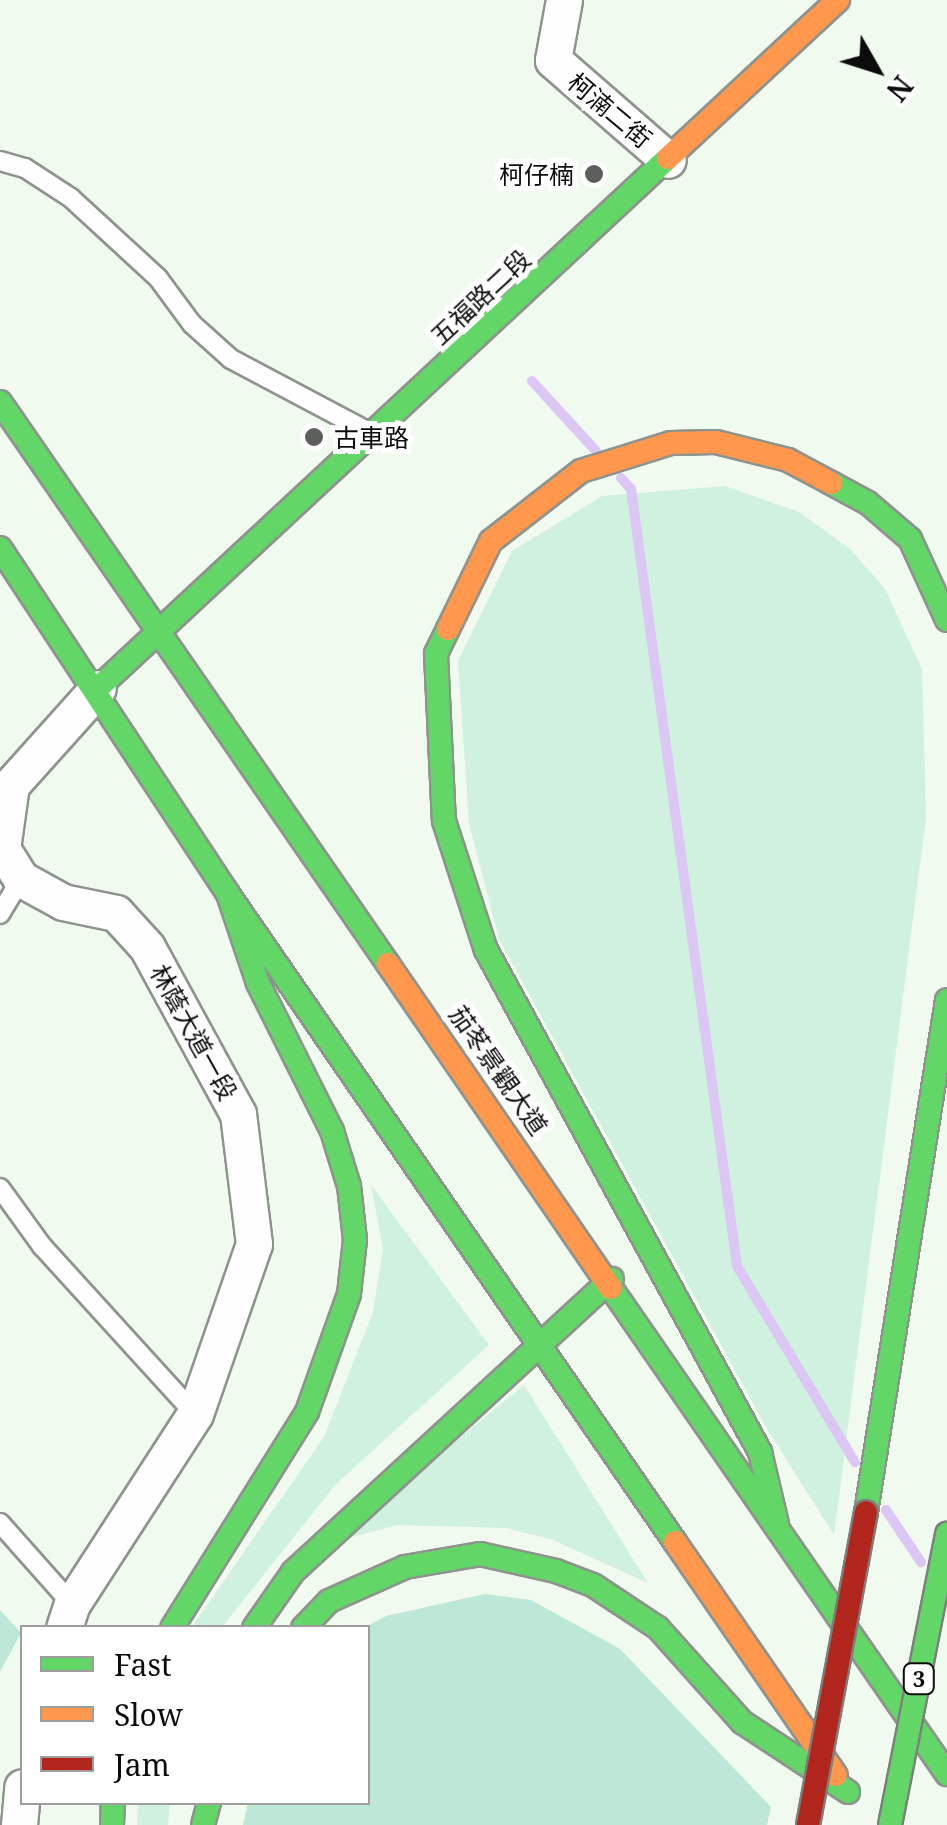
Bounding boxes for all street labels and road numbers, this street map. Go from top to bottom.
street label: 柯湳二街 [562,66,658,154]
street label: 五福路二段 [424,243,536,351]
street label: 林蔭大道一段 [145,959,243,1105]
street label: 茄苳景觀大道 [444,1000,554,1140]
road number: 3 [902,1662,936,1696]

